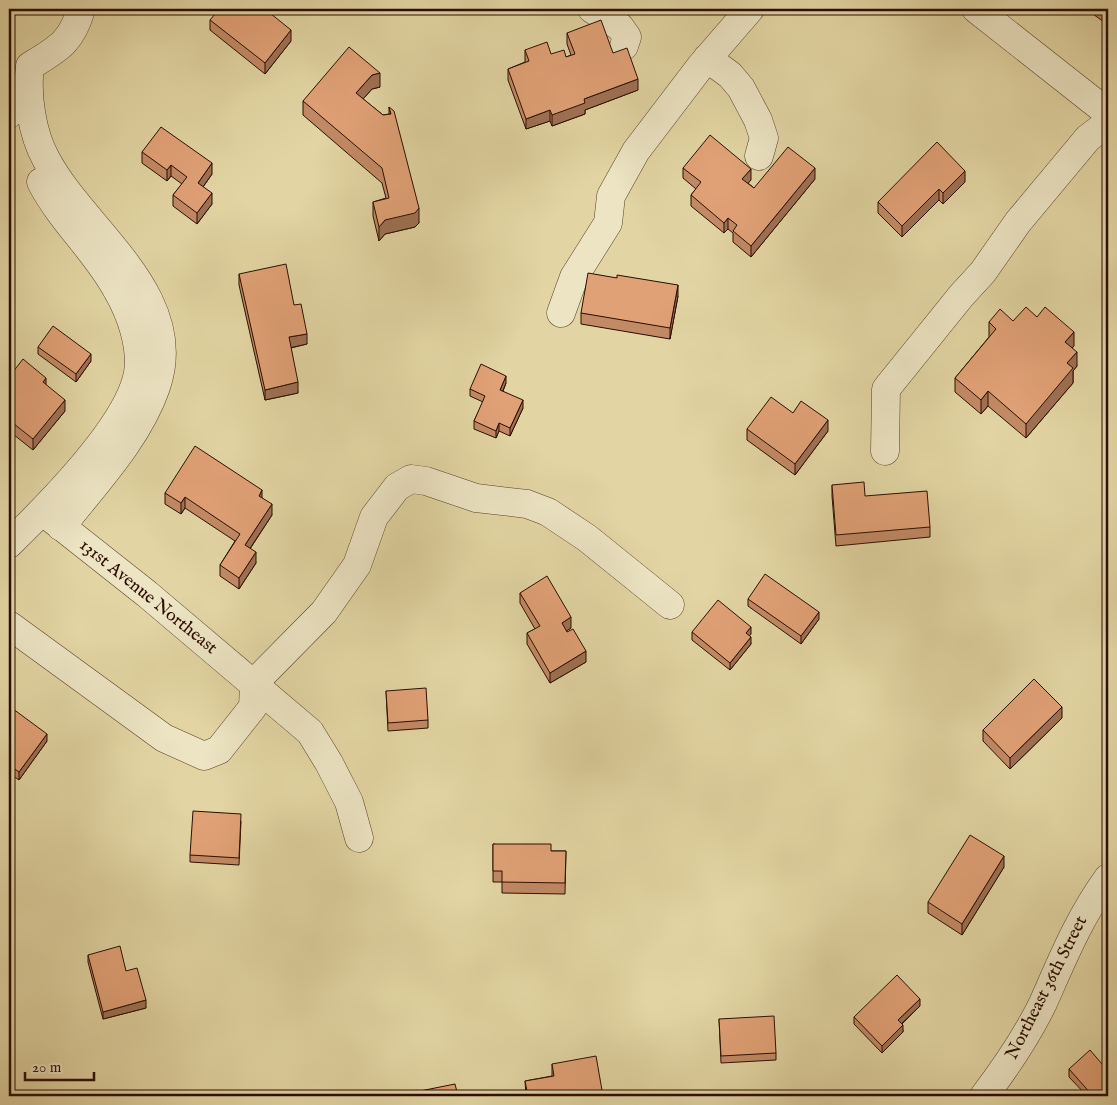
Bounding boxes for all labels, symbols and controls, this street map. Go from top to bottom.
street label: 131st Avenue Northeast [74,534,222,660]
street label: Northeast 36th Street [1001,912,1093,1064]
scale bar [25,1050,94,1082]
text: 20 m [32,1058,62,1077]

